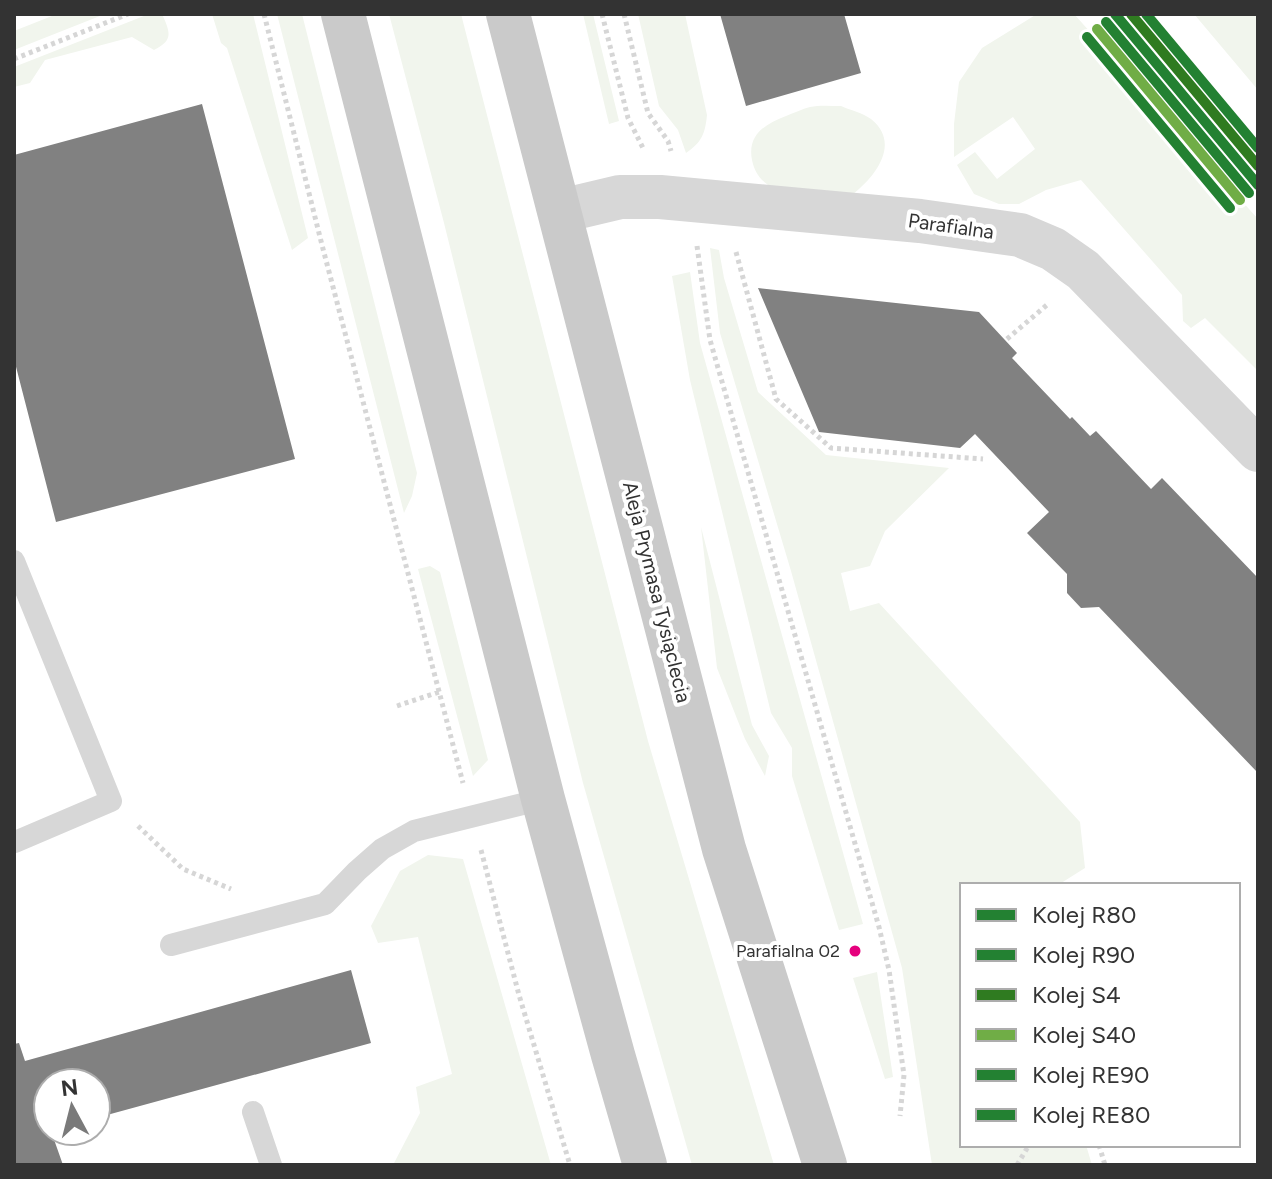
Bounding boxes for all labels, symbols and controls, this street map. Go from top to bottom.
street label: Parafialna [906,208,996,244]
street label: Aleja Prymasa Tysiąclecia [618,479,696,705]
legend [960,883,1240,1147]
text: Kolej R80 [1032,900,1136,929]
place label: Parafialna 02 [736,940,840,962]
text: Kolej R90 [1032,940,1135,969]
marker: Parafialna 02 [847,943,863,959]
text: Kolej S4 [1032,980,1121,1009]
text: Kolej S40 [1032,1020,1136,1049]
text: Kolej RE90 [1032,1060,1149,1089]
north arrow [32,1067,112,1147]
text: N [60,1073,80,1102]
text: Kolej RE80 [1032,1100,1150,1129]

